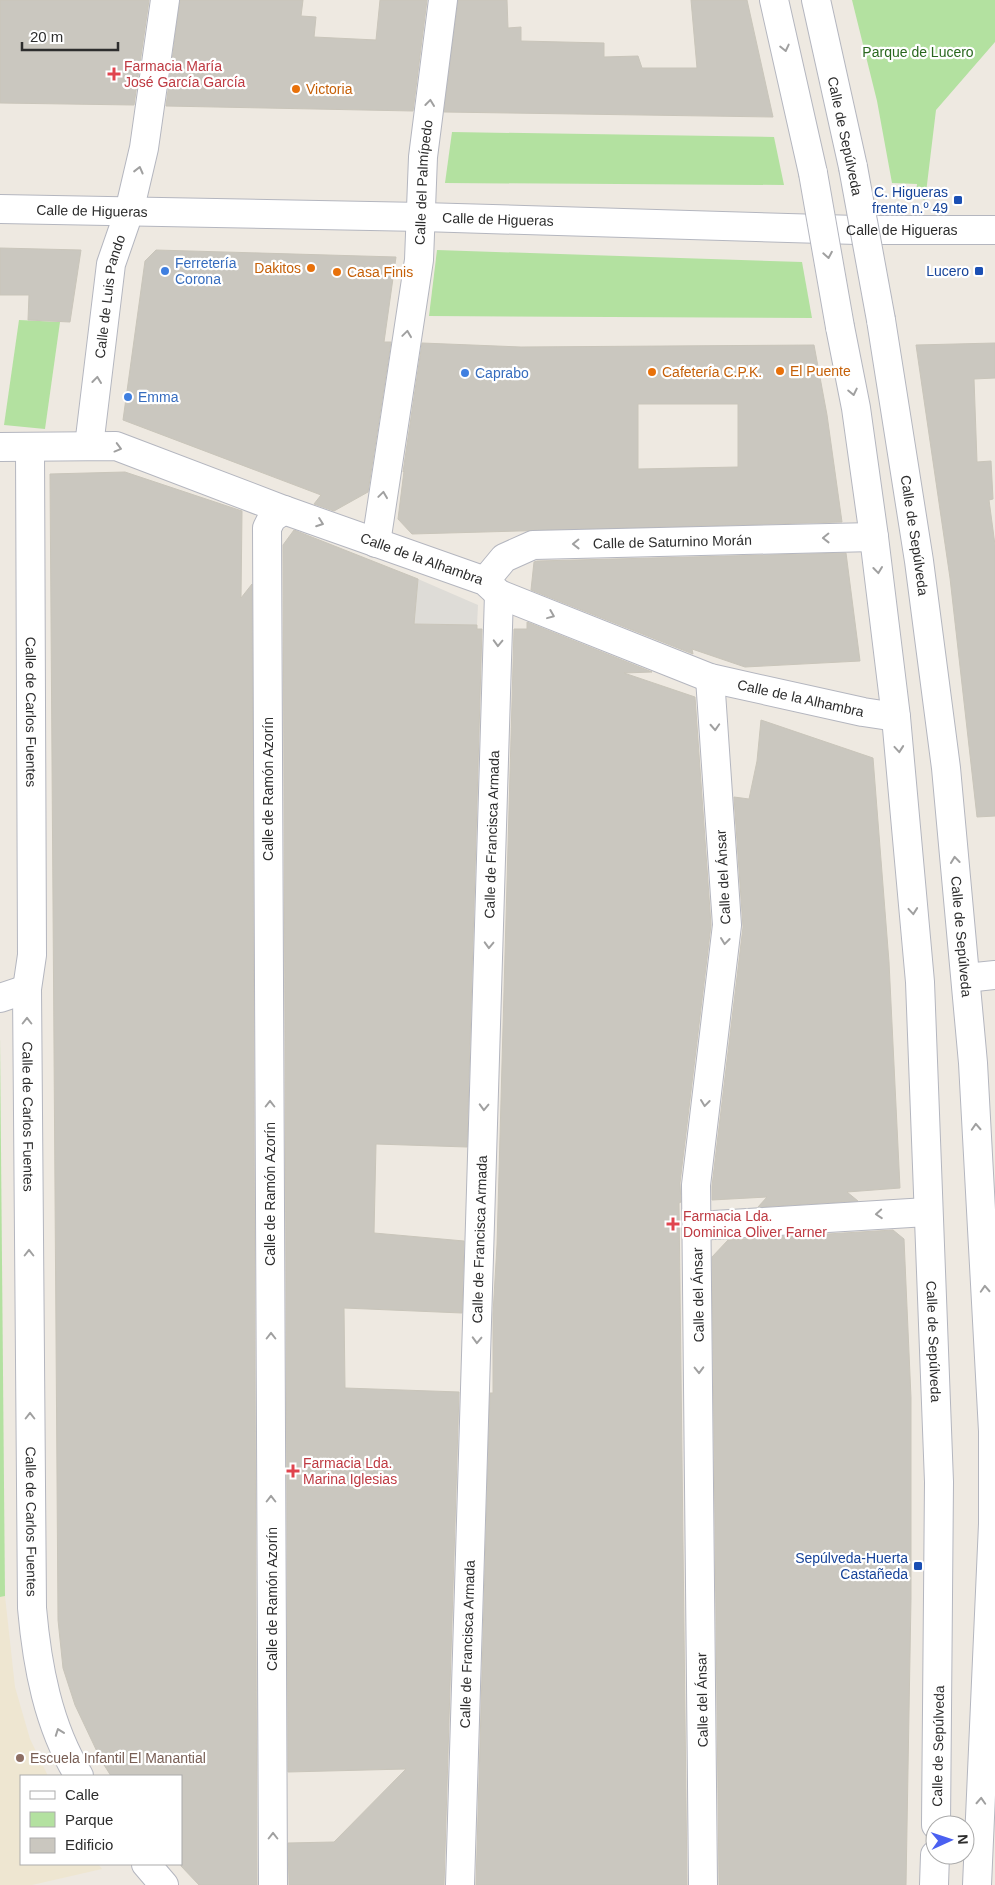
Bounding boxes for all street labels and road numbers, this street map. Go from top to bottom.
street label: Calle de Sepúlveda [825,75,865,197]
street label: Calle del Palmípedo [412,119,436,245]
street label: Calle de Higueras [36,202,148,220]
street label: Calle de Higueras [442,210,554,229]
street label: Calle de Higueras [846,222,957,238]
street label: Calle de Luis Pando [92,232,129,359]
street label: Calle de Sepúlveda [898,474,931,597]
street label: Calle de la Alhambra [358,530,486,588]
street label: Calle de Saturnino Morán [593,532,752,552]
street label: Calle de Carlos Fuentes [23,637,39,787]
street label: Calle de la Alhambra [736,676,866,720]
street label: Calle de Ramón Azorín [260,717,276,861]
street label: Calle de Francisca Armada [481,750,502,919]
street label: Calle del Ánsar [713,829,733,925]
street label: Calle de Sepúlveda [948,875,975,998]
street label: Calle de Carlos Fuentes [19,1041,37,1192]
street label: Calle de Ramón Azorín [262,1122,278,1266]
street label: Calle de Francisca Armada [469,1155,490,1324]
street label: Calle del Ánsar [689,1247,707,1343]
street label: Calle de Sepúlveda [923,1280,944,1403]
street label: Calle de Carlos Fuentes [23,1446,40,1597]
street label: Calle de Ramón Azorín [264,1527,280,1671]
street label: Calle de Francisca Armada [457,1560,478,1728]
street label: Calle del Ánsar [693,1652,711,1748]
street label: Calle de Sepúlveda [929,1685,947,1807]

